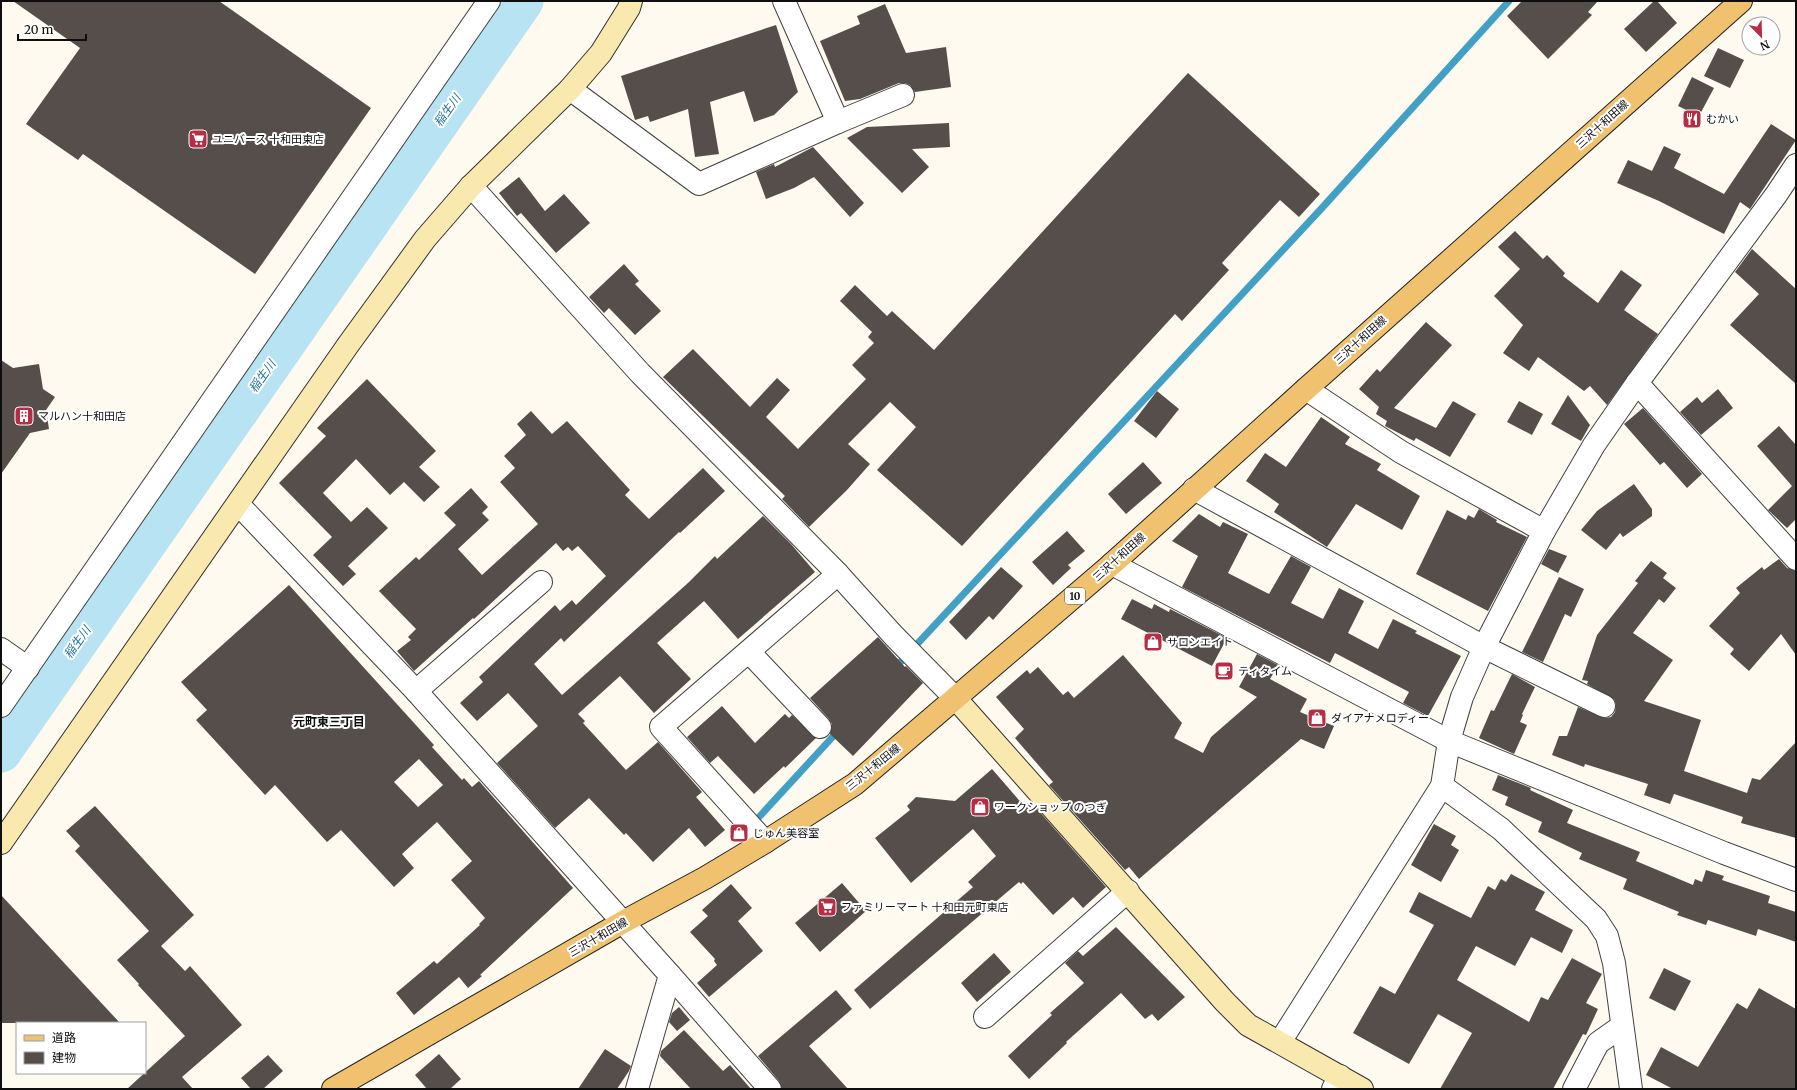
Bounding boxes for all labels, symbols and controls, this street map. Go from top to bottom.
scale bar [18,16,86,42]
north arrow [1741,16,1781,56]
text: 20 m [24,22,53,37]
text: N [1758,37,1772,53]
water label: 稲生川 [431,89,465,129]
street label: 三沢十和田線 [1573,97,1631,151]
restaurant icon: むかい [1681,108,1703,130]
place label: むかい [1706,112,1739,126]
supermarket icon: ユニバース 十和田東店 [187,128,209,150]
place label: ユニバース 十和田東店 [212,132,324,146]
street label: 三沢十和田線 [1331,313,1389,367]
water label: 稲生川 [246,355,280,395]
building icon: マルハン十和田店 [13,405,35,427]
place label: マルハン十和田店 [38,409,126,423]
street label: 三沢十和田線 [1090,530,1148,584]
road number: 10 [1065,588,1085,604]
water label: 稲生川 [61,621,95,661]
shop icon: サロンエイト [1142,631,1164,653]
place label: サロンエイト [1167,635,1233,649]
cafe icon: ティタイム [1213,660,1235,682]
place label: ティタイム [1238,664,1292,678]
shop icon: ダイアナメロディー [1306,707,1328,729]
place label: ダイアナメロディー [1331,711,1429,725]
district label: 元町東三丁目 [293,714,365,729]
street label: 三沢十和田線 [843,741,903,793]
shop icon: ワークショップ のつぎ [969,796,991,818]
place label: ワークショップ のつぎ [994,800,1107,814]
shop icon: じゅん美容室 [728,822,750,844]
place label: じゅん美容室 [753,826,819,840]
supermarket icon: ファミリーマート 十和田元町東店 [816,896,838,918]
place label: ファミリーマート 十和田元町東店 [841,900,1009,914]
street label: 三沢十和田線 [566,914,630,960]
legend [16,1022,146,1074]
text: 道路 [52,1030,76,1045]
text: 建物 [52,1050,76,1065]

